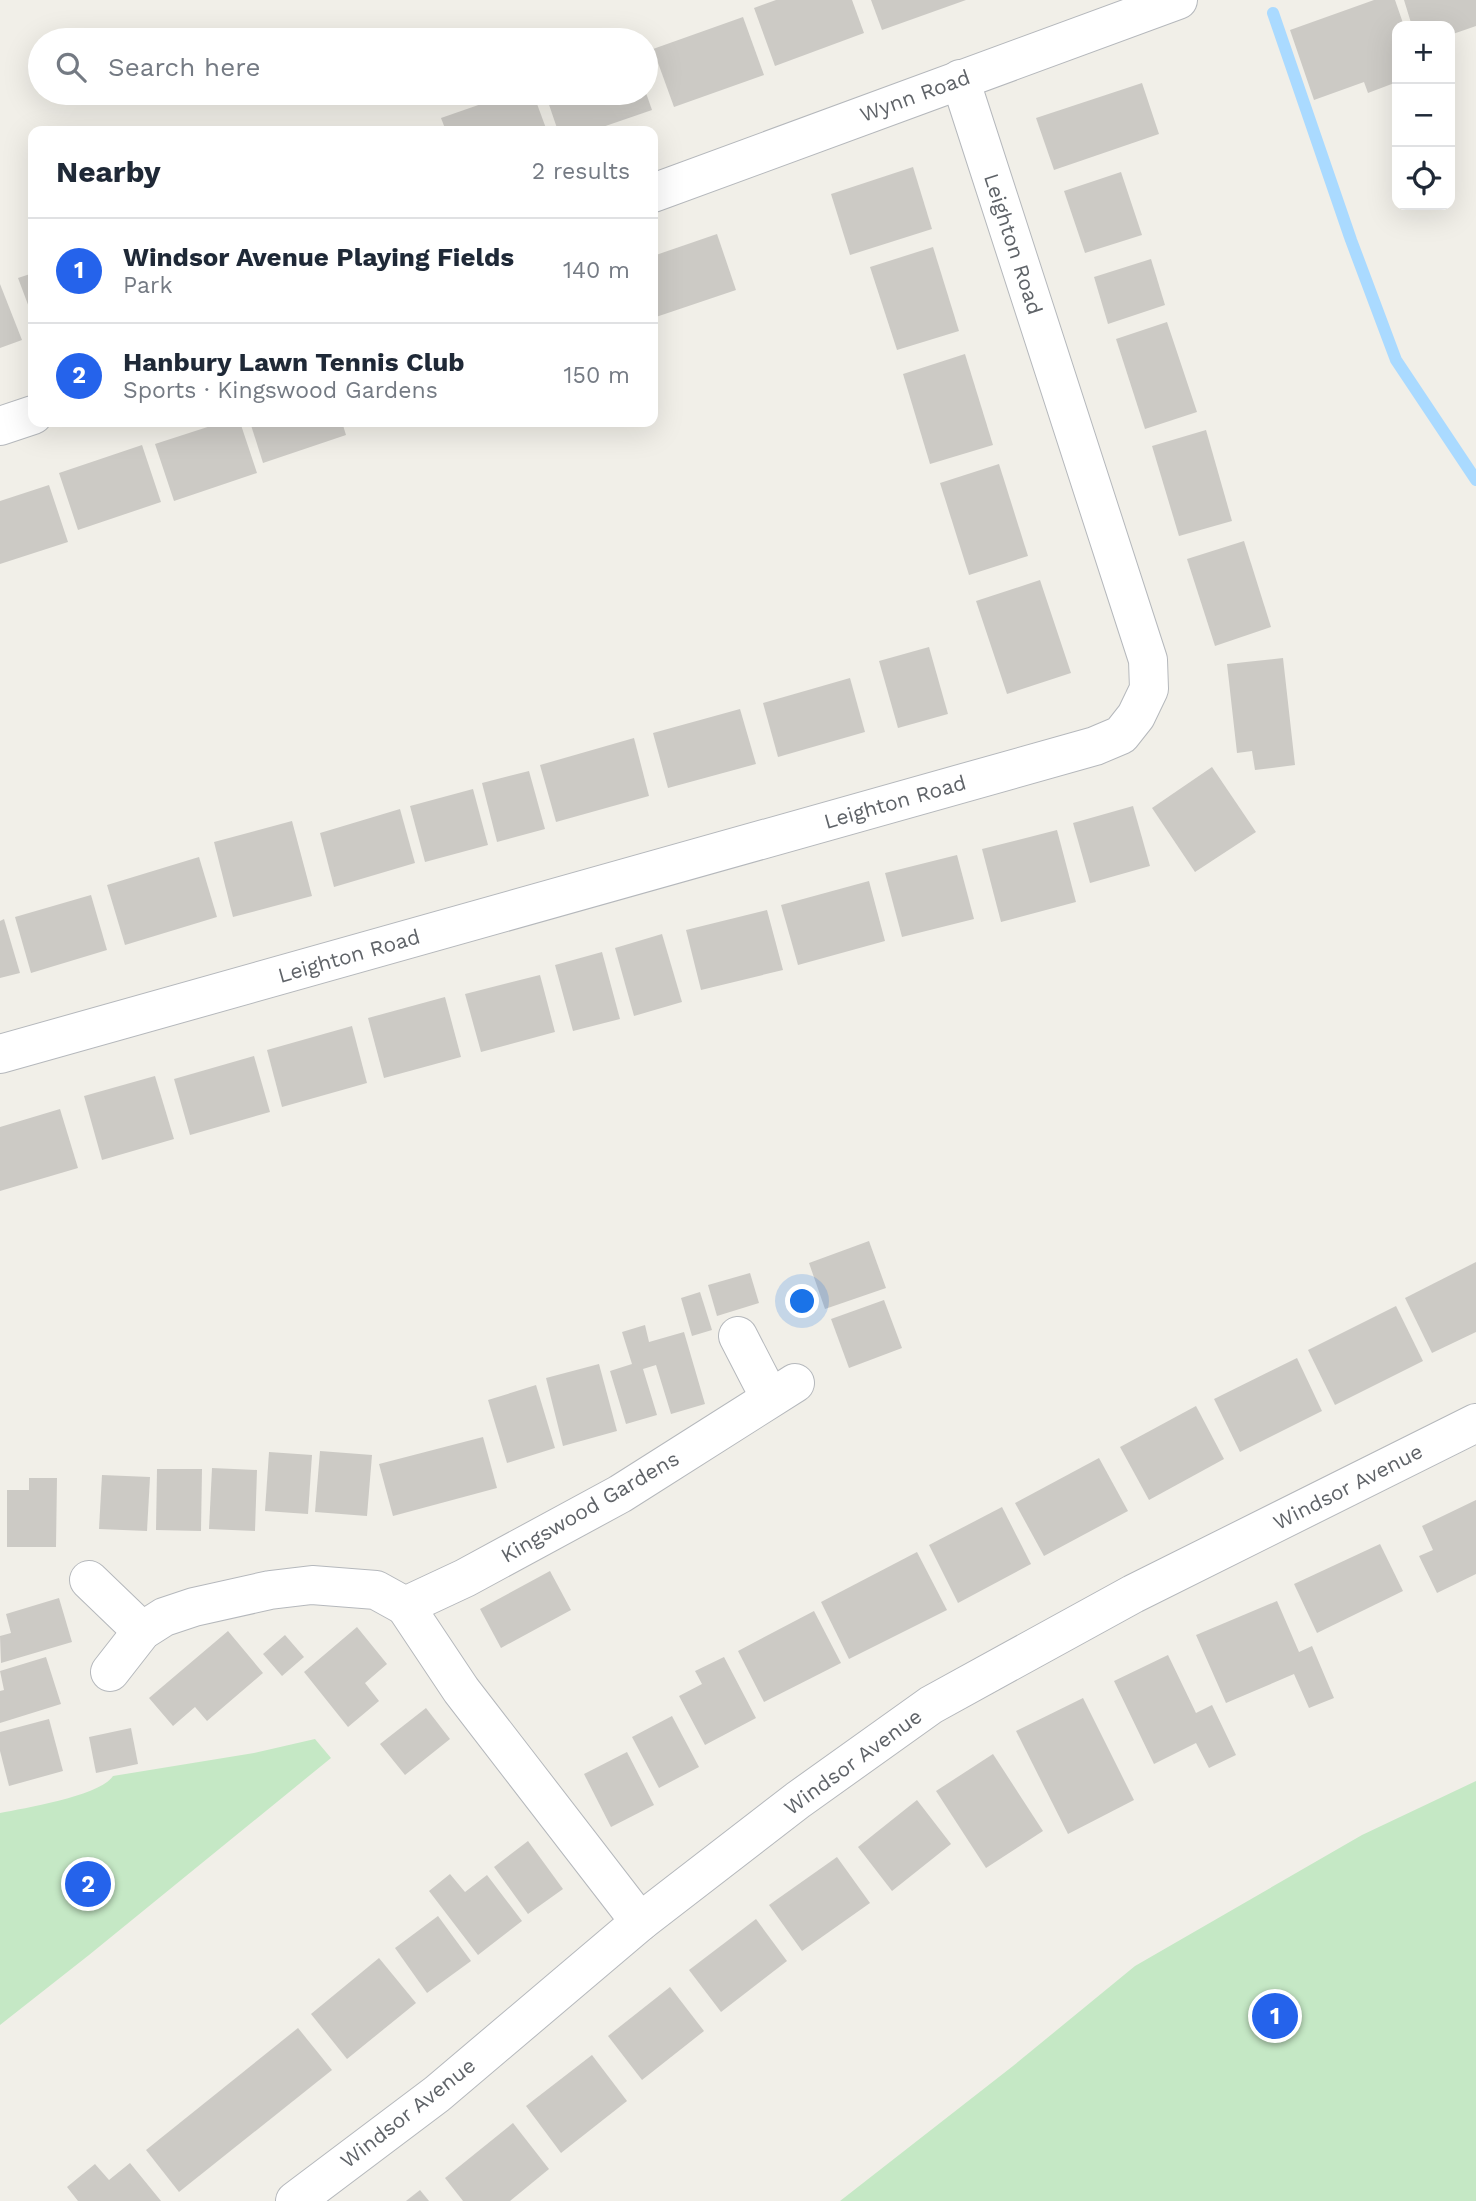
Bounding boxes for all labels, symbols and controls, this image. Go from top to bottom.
map controls [1392,21,1455,210]
button: + [1392,21,1455,84]
search box [28,28,658,105]
icon: search [52,48,90,86]
text: Search here [108,52,260,82]
street label: Wynn Road [856,64,973,127]
button: − [1392,84,1455,147]
button: locate [1392,147,1455,210]
text: Nearby [56,154,161,189]
text: 2 results [532,158,630,185]
street label: Leighton Road [979,170,1048,318]
text: Windsor Avenue Playing Fields [123,242,514,272]
text: 1 [74,257,84,284]
text: 140 m [563,257,630,284]
text: Park [123,272,172,299]
text: Hanbury Lawn Tennis Club [123,347,465,377]
text: 2 [72,362,86,389]
text: 150 m [564,362,630,389]
text: Sports · Kingswood Gardens [123,377,438,404]
street label: Leighton Road [821,769,969,834]
street label: Leighton Road [275,923,423,988]
your location [785,1284,819,1318]
street label: Windsor Avenue [1269,1438,1427,1535]
street label: Kingswood Gardens [496,1445,683,1568]
street label: Windsor Avenue [779,1703,927,1820]
pin: 2 [65,1858,111,1910]
pin: 1 [1252,1990,1298,2042]
street label: Windsor Avenue [335,2052,480,2173]

